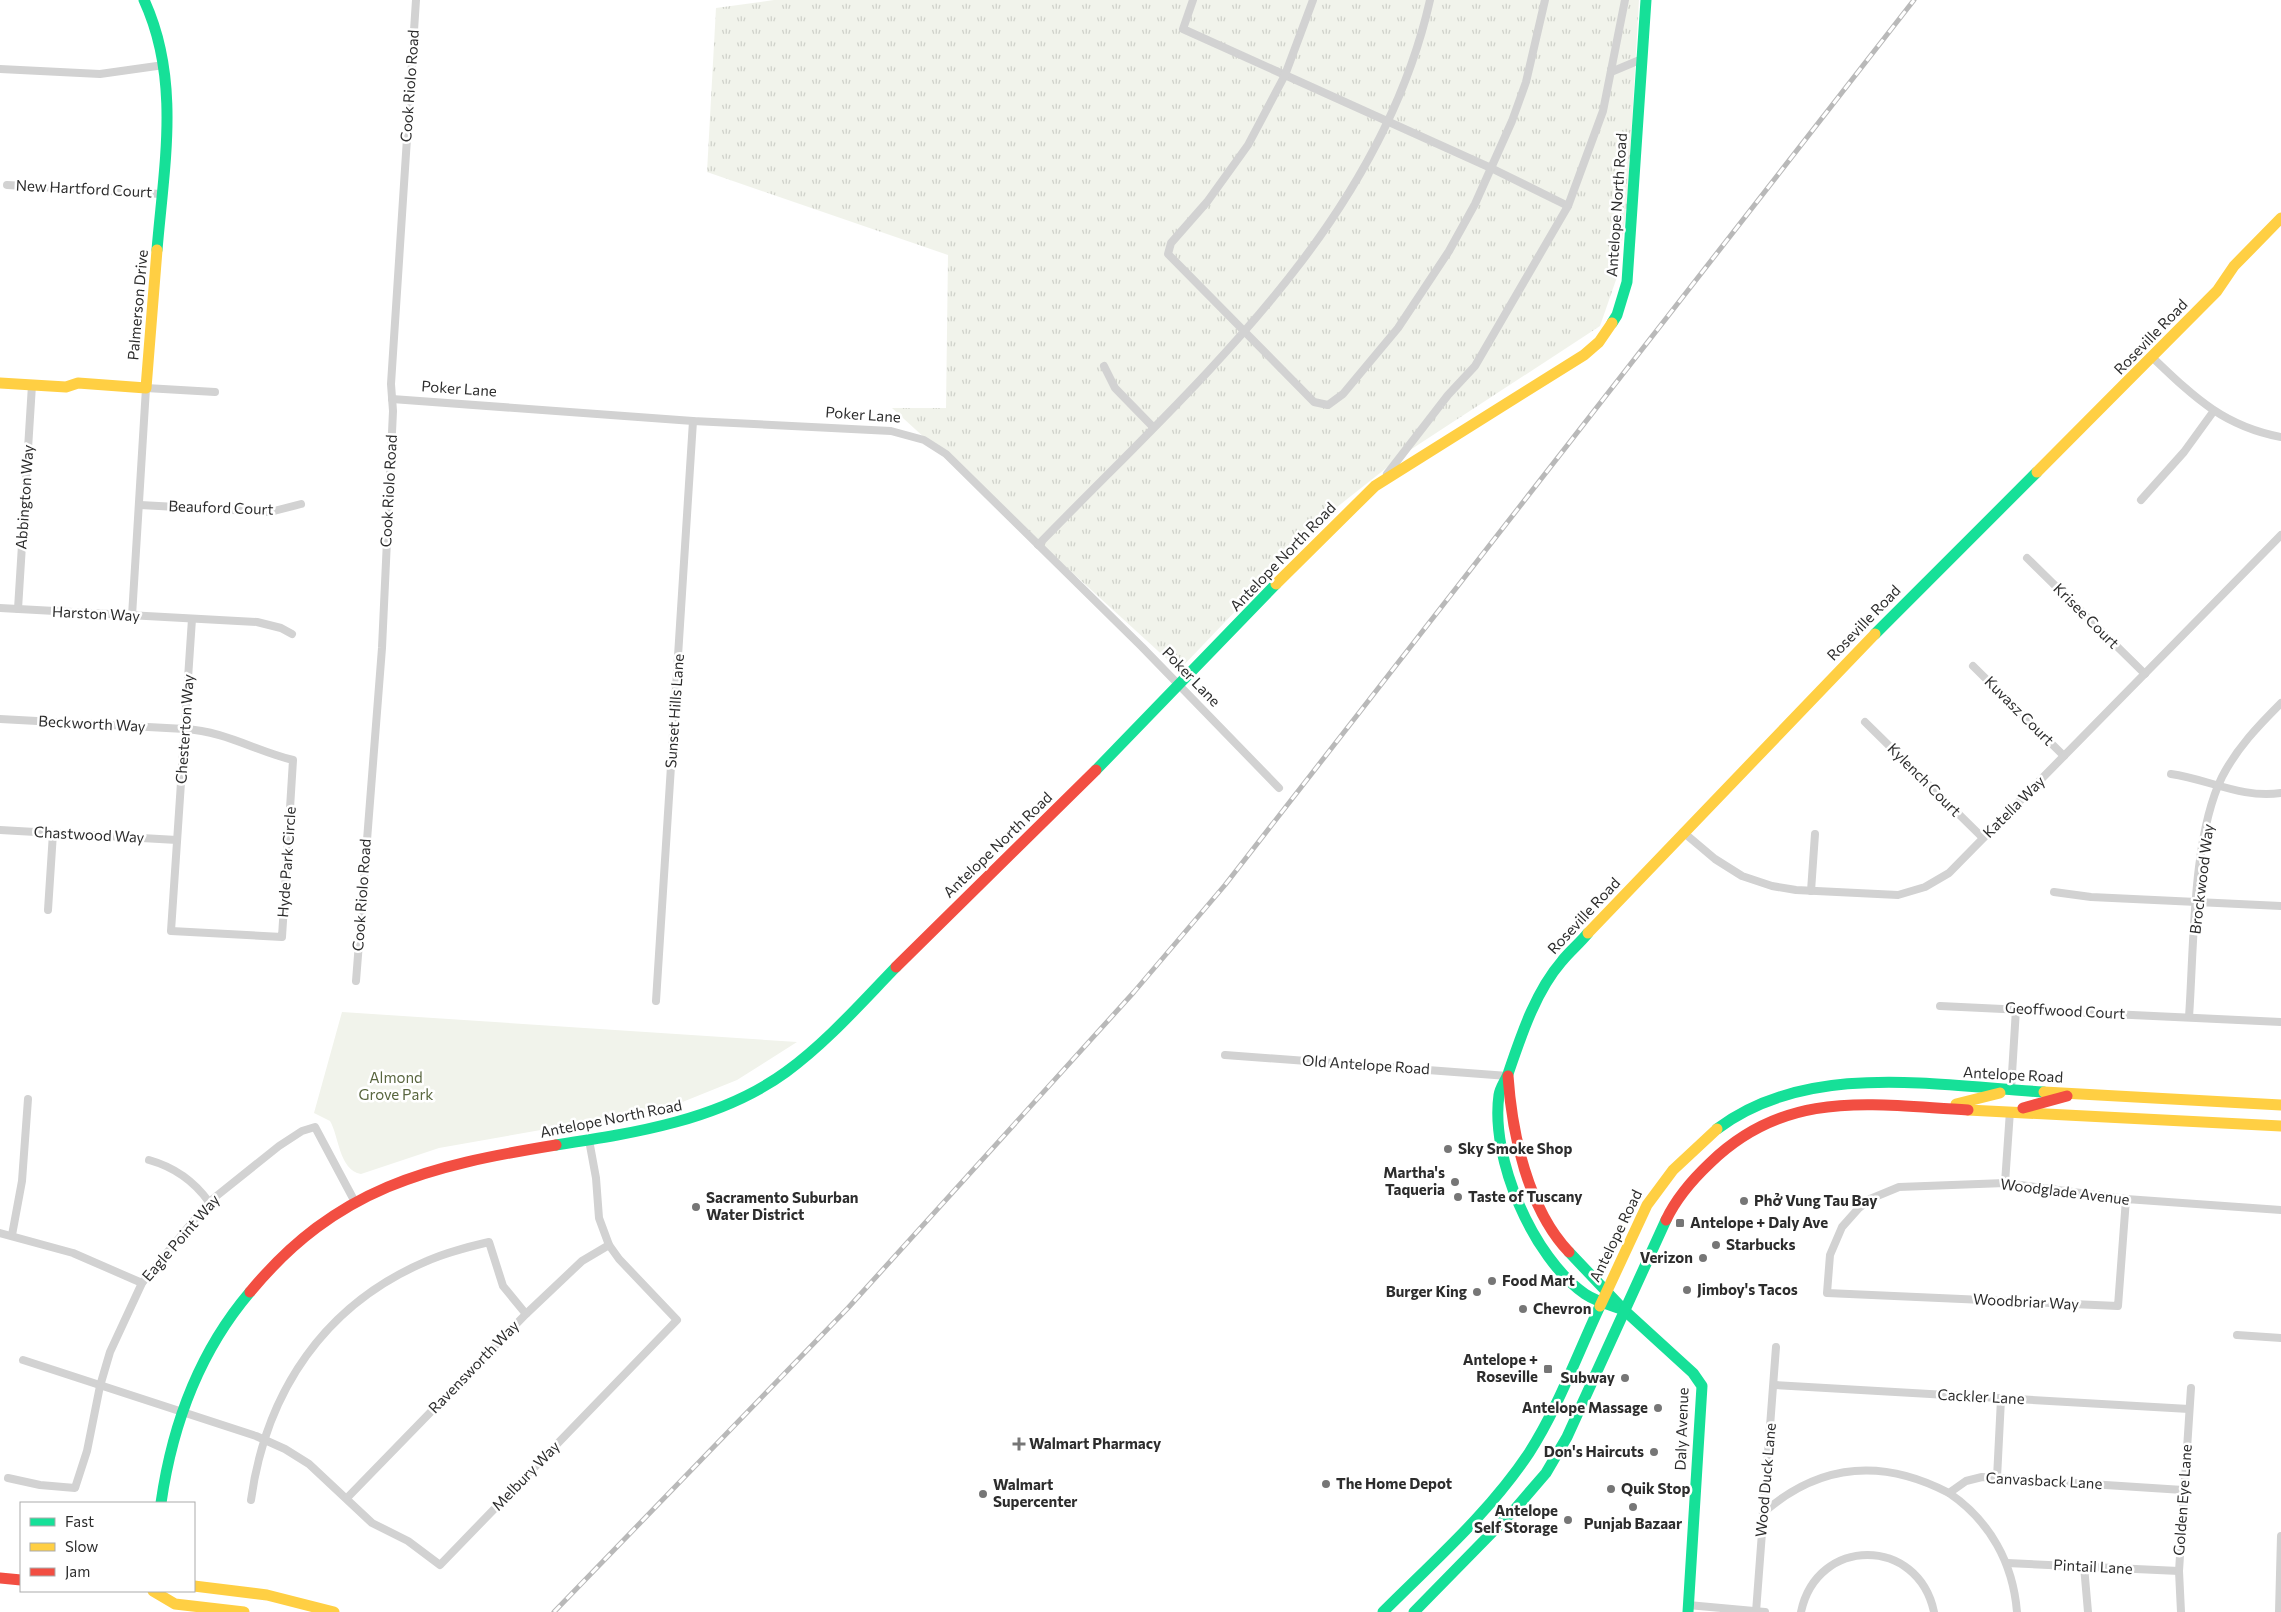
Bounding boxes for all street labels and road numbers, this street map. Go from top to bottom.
street label: Cook Riolo Road [396,29,422,143]
street label: Antelope North Road [1602,132,1630,278]
street label: New Hartford Court [15,175,153,201]
street label: Palmerson Drive [123,249,151,361]
street label: Roseville Road [2110,295,2191,378]
street label: Poker Lane [421,376,498,400]
street label: Poker Lane [825,402,902,426]
street label: Cook Riolo Road [376,434,400,548]
street label: Abbington Way [11,444,37,550]
street label: Beauford Court [168,496,274,518]
street label: Antelope North Road [1226,498,1339,614]
street label: Krisee Court [2050,579,2123,652]
street label: Roseville Road [1823,581,1904,664]
street label: Harston Way [52,602,141,624]
street label: Poker Lane [1159,643,1225,710]
street label: Sunset Hills Lane [661,653,687,769]
street label: Kuvasz Court [1981,672,2058,749]
street label: Chesterton Way [171,673,197,784]
street label: Beckworth Way [38,711,146,735]
street label: Kylench Court [1884,739,1965,820]
street label: Katella Way [1979,771,2048,841]
street label: Antelope North Road [939,788,1055,901]
street label: Hyde Park Circle [273,806,299,918]
street label: Chastwood Way [33,822,145,846]
street label: Brockwood Way [2185,822,2217,935]
street label: Cook Riolo Road [348,838,374,952]
street label: Roseville Road [1543,873,1623,957]
street label: Geoffwood Court [2005,998,2126,1022]
street label: Old Antelope Road [1302,1051,1431,1077]
street label: Antelope Road [1962,1062,2064,1086]
street label: Antelope North Road [538,1095,683,1141]
street label: Woodglade Avenue [1999,1174,2131,1208]
street label: Antelope Road [1585,1187,1645,1285]
street label: Eagle Point Way [138,1190,223,1284]
street label: Woodbriar Way [1973,1289,2080,1313]
street label: Ravensworth Way [424,1316,522,1417]
street label: Cackler Lane [1937,1385,2025,1407]
street label: Daly Avenue [1671,1387,1691,1471]
street label: Wood Duck Lane [1751,1422,1779,1538]
street label: Melbury Way [488,1437,563,1514]
street label: Golden Eye Lane [2169,1444,2195,1556]
street label: Canvasback Lane [1985,1468,2103,1492]
street label: Pintail Lane [2053,1555,2133,1577]

